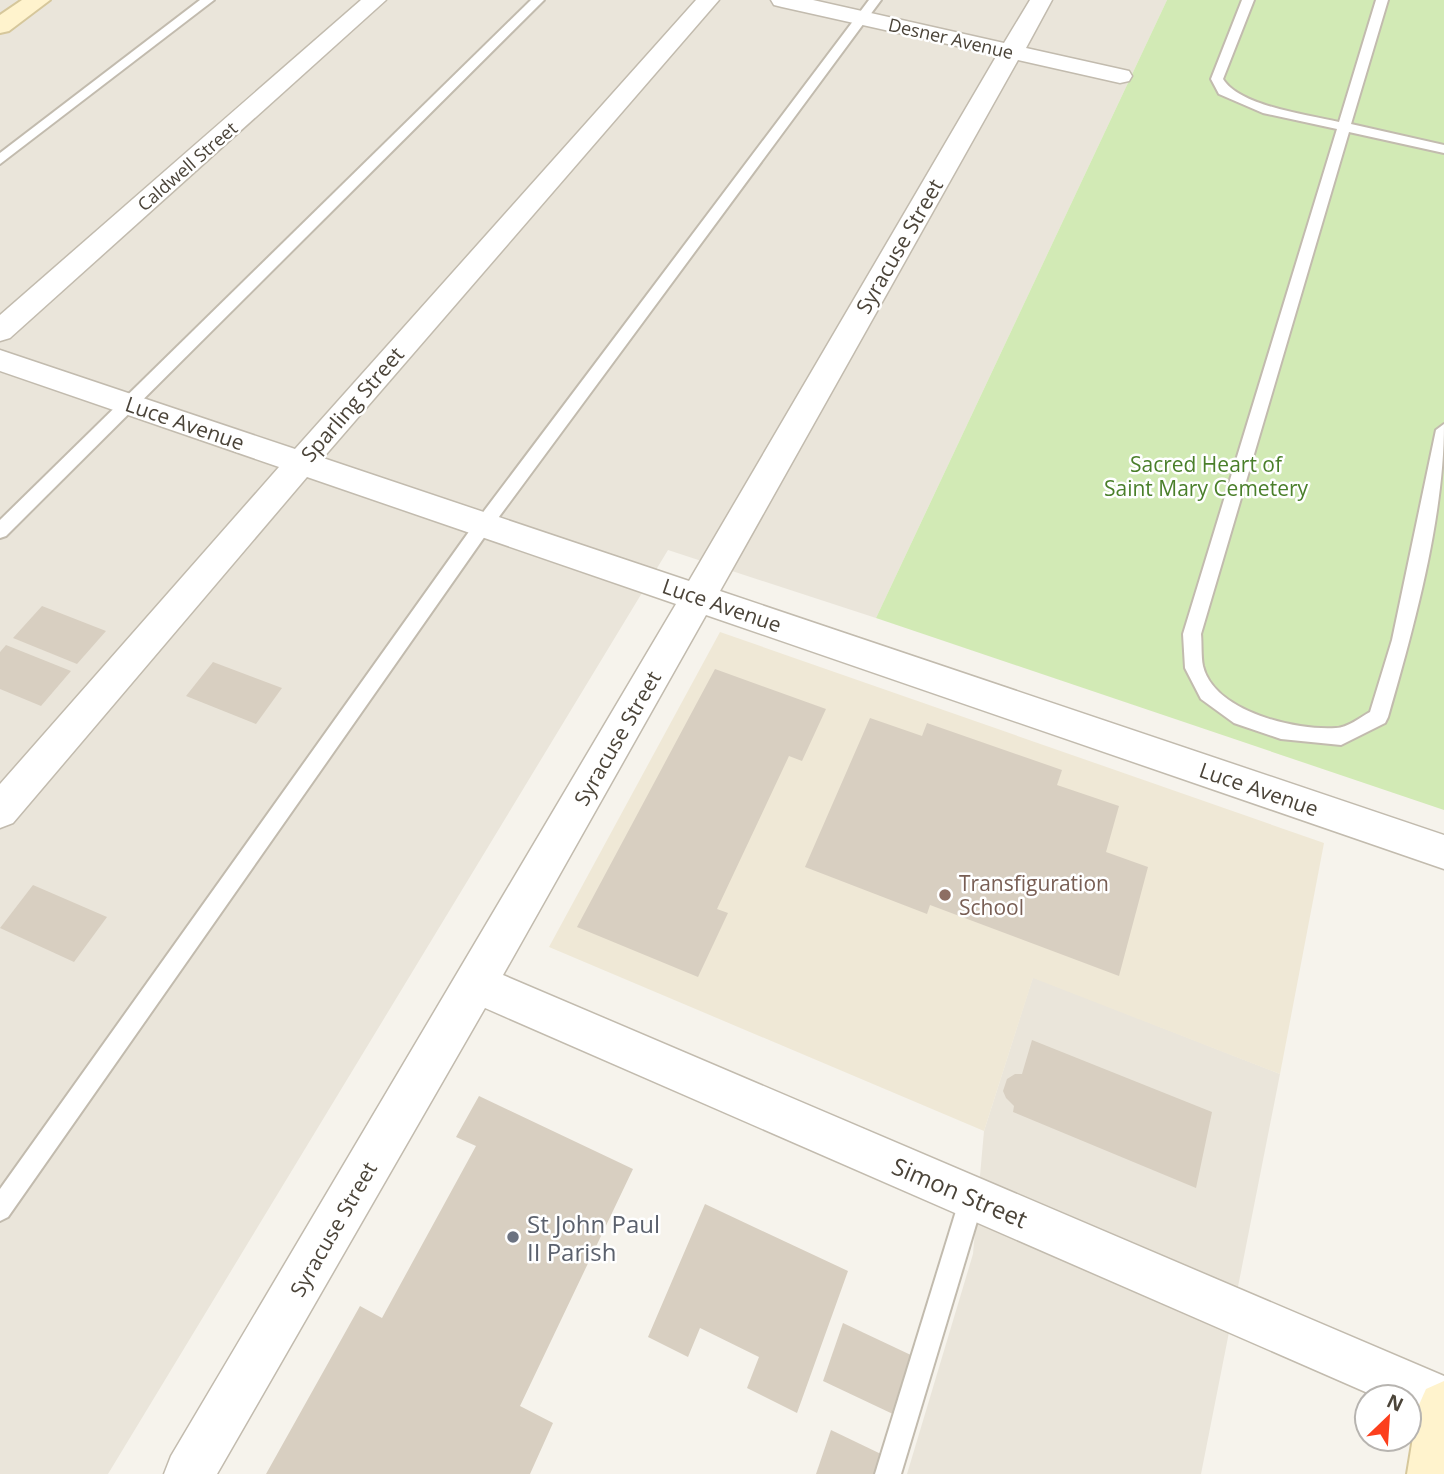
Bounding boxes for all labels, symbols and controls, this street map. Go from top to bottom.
street label: Desner Avenue [886,12,1016,64]
street label: Caldwell Street [132,116,242,216]
street label: Syracuse Street [849,174,949,318]
street label: Sparling Street [294,341,410,467]
street label: Luce Avenue [122,390,248,456]
park label: Sacred Heart of Saint Mary Cemetery [1104,450,1309,502]
street label: Luce Avenue [659,572,785,638]
street label: Syracuse Street [567,666,667,810]
street label: Luce Avenue [1196,756,1322,822]
place label: Transfiguration School [959,869,1109,921]
marker: Transfiguration School [937,887,953,903]
street label: Simon Street [887,1149,1033,1235]
street label: Syracuse Street [283,1157,383,1301]
place label: St John Paul II Parish [527,1207,660,1268]
marker: St John Paul II Parish [505,1229,521,1245]
north arrow [1353,1383,1423,1453]
text: N [1383,1388,1408,1418]

